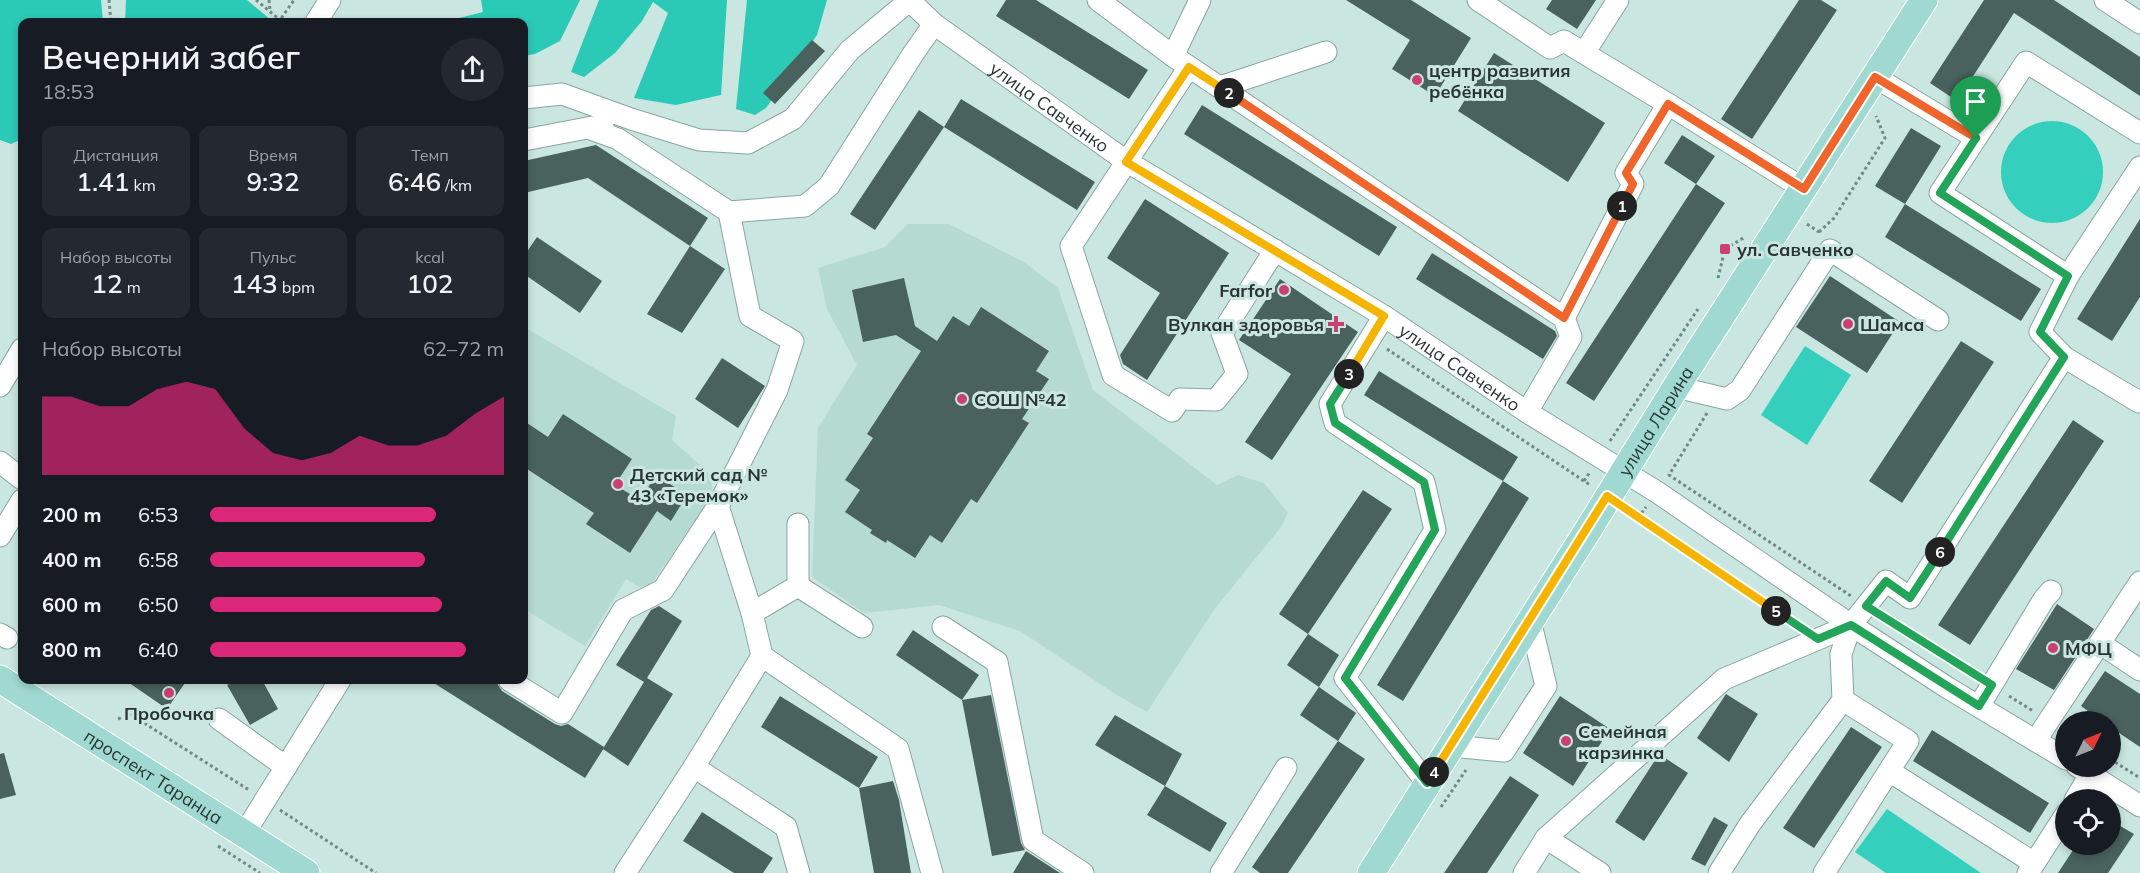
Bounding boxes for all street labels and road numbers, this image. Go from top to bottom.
street label: улица Савченко [986,56,1114,157]
street label: улица Савченко [1395,318,1525,416]
street label: улица Ларина [1613,362,1698,480]
street label: проспект Таранца [80,724,227,829]

